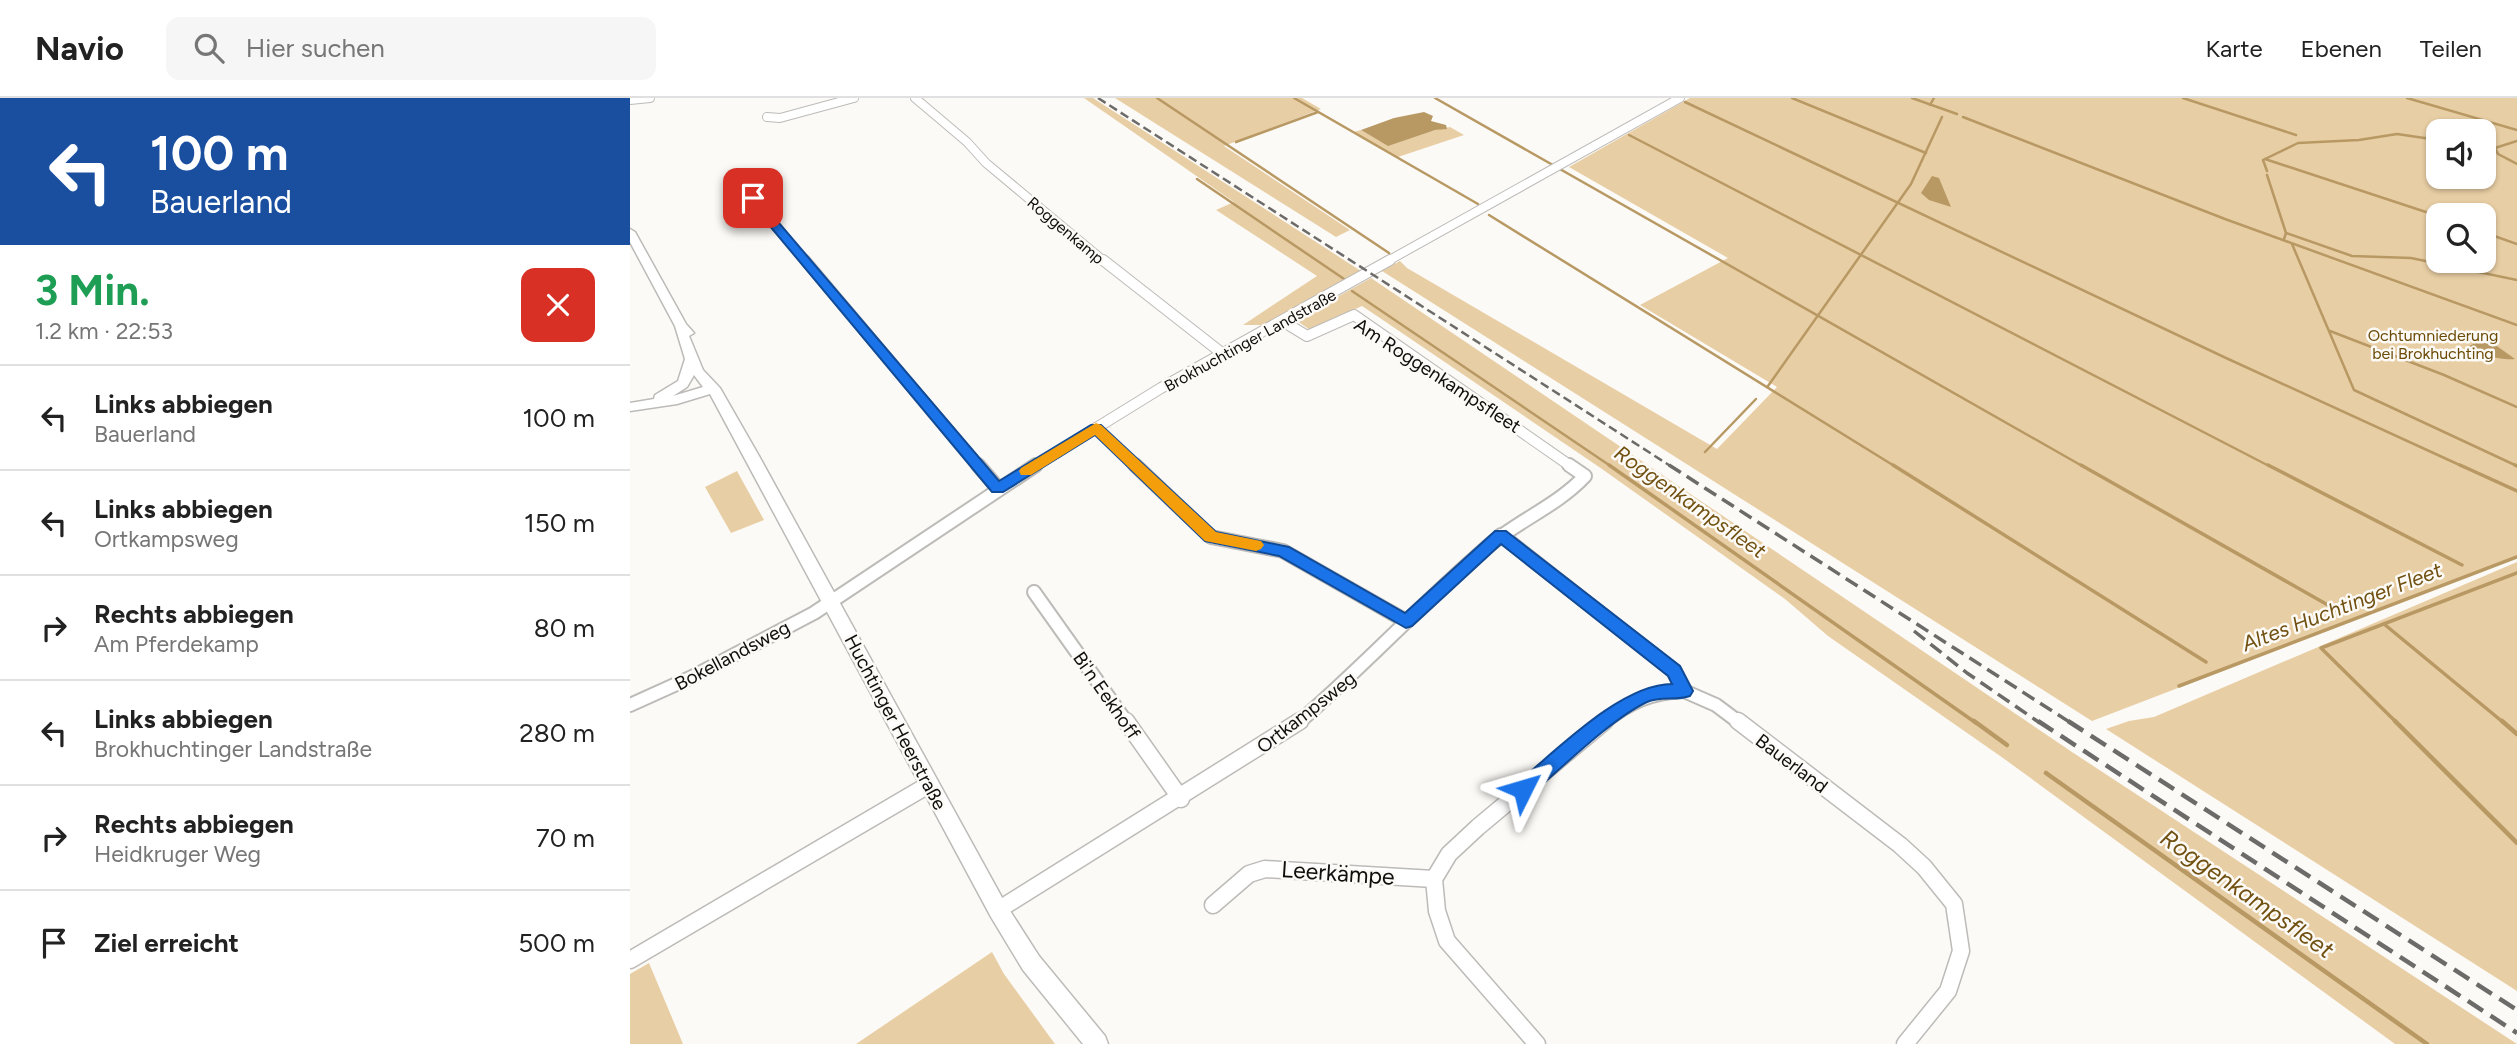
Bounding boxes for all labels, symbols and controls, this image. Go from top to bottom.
search box [166,17,656,80]
text: Navio [35,29,124,68]
icon: search [190,29,228,67]
text: Hier suchen [246,32,385,64]
text: Karte [2206,34,2263,63]
text: Ebenen [2301,34,2382,63]
text: Teilen [2420,34,2482,63]
map controls [2426,119,2496,273]
button: sound [2426,119,2496,189]
text: 100 m [150,123,289,182]
icon: left [35,126,126,217]
pin [723,168,783,228]
icon: arrive [734,179,772,217]
text: Bauerland [150,183,292,221]
street label: Roggenkamp [1023,193,1108,268]
button: search [2426,203,2496,273]
text: 3 Min. [35,265,150,316]
button: close [521,268,595,342]
street label: Brokhuchtinger Landstraße [1161,285,1340,396]
street label: Am Roggenkampsfleet [1350,313,1525,438]
text: 1.2 km · 22:53 [35,317,173,345]
park label: Ochtumniederung bei Brokhuchting [2368,326,2498,363]
text: Links abbiegen [94,388,273,420]
icon: left [35,399,73,437]
text: 100 m [522,402,595,434]
text: Bauerland [94,420,196,448]
water label: Roggenkampsfleet [1610,440,1772,564]
text: Links abbiegen [94,493,273,525]
icon: left [35,504,73,542]
text: 150 m [524,507,595,539]
text: Ortkampsweg [94,525,239,553]
water label: Altes Huchtinger Fleet [2237,557,2446,657]
text: Rechts abbiegen [94,598,294,630]
icon: right [35,609,73,647]
text: 80 m [534,612,595,644]
street label: Bokellandsweg [671,616,794,695]
text: Am Pferdekamp [94,630,259,658]
street label: Huchtinger Heerstraße [840,631,952,814]
street label: Bi'n Eekhoff [1068,647,1145,743]
street label: Ortkampsweg [1252,667,1360,758]
text: Links abbiegen [94,703,273,735]
icon: left [35,714,73,752]
text: 280 m [519,717,595,749]
street label: Bauerland [1751,729,1832,798]
text: Brokhuchtinger Landstraße [94,735,372,763]
position arrow [1486,752,1560,826]
text: Rechts abbiegen [94,808,294,840]
icon: right [35,819,73,857]
text: 70 m [536,822,595,854]
water label: Roggenkampsfleet [2155,823,2340,965]
text: Heidkruger Weg [94,840,261,868]
street label: Leerkämpe [1280,855,1396,891]
icon: arrive [35,924,73,962]
text: Ziel erreicht [94,927,239,959]
text: 500 m [518,927,595,959]

